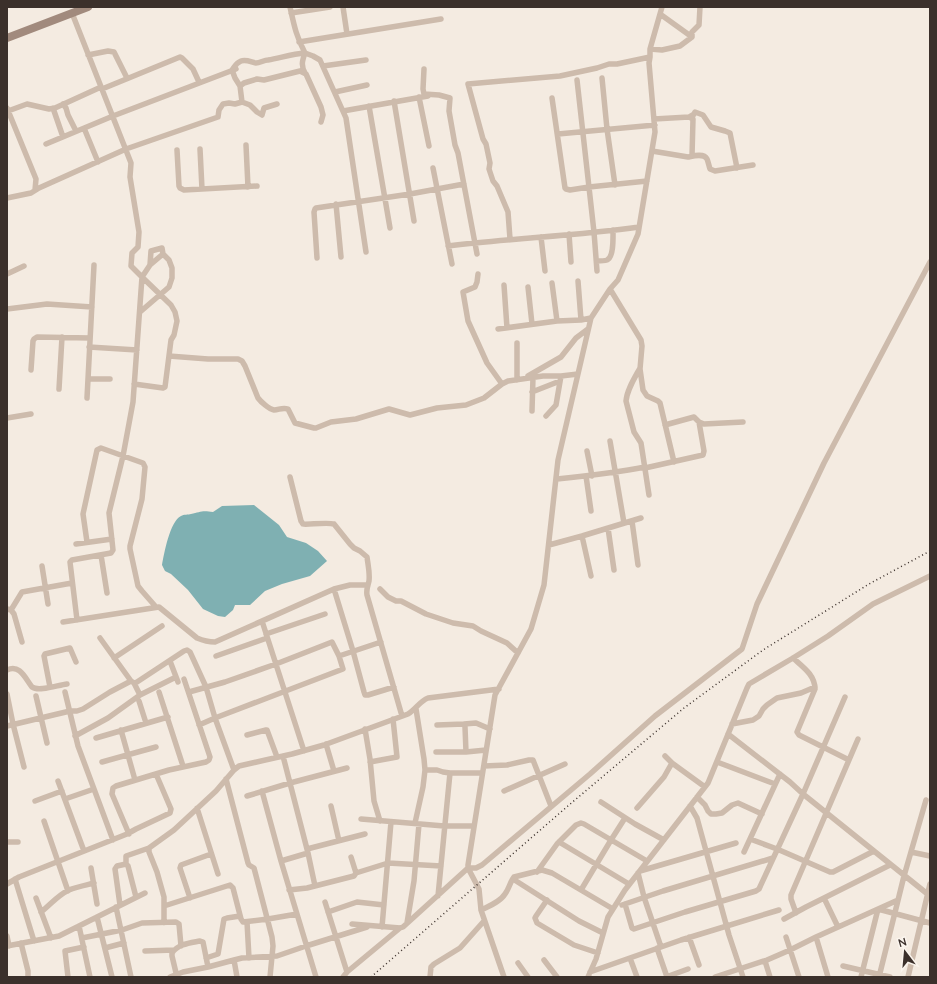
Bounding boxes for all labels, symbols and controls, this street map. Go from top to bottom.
north arrow [885,932,925,972]
text: N [896,935,908,951]

